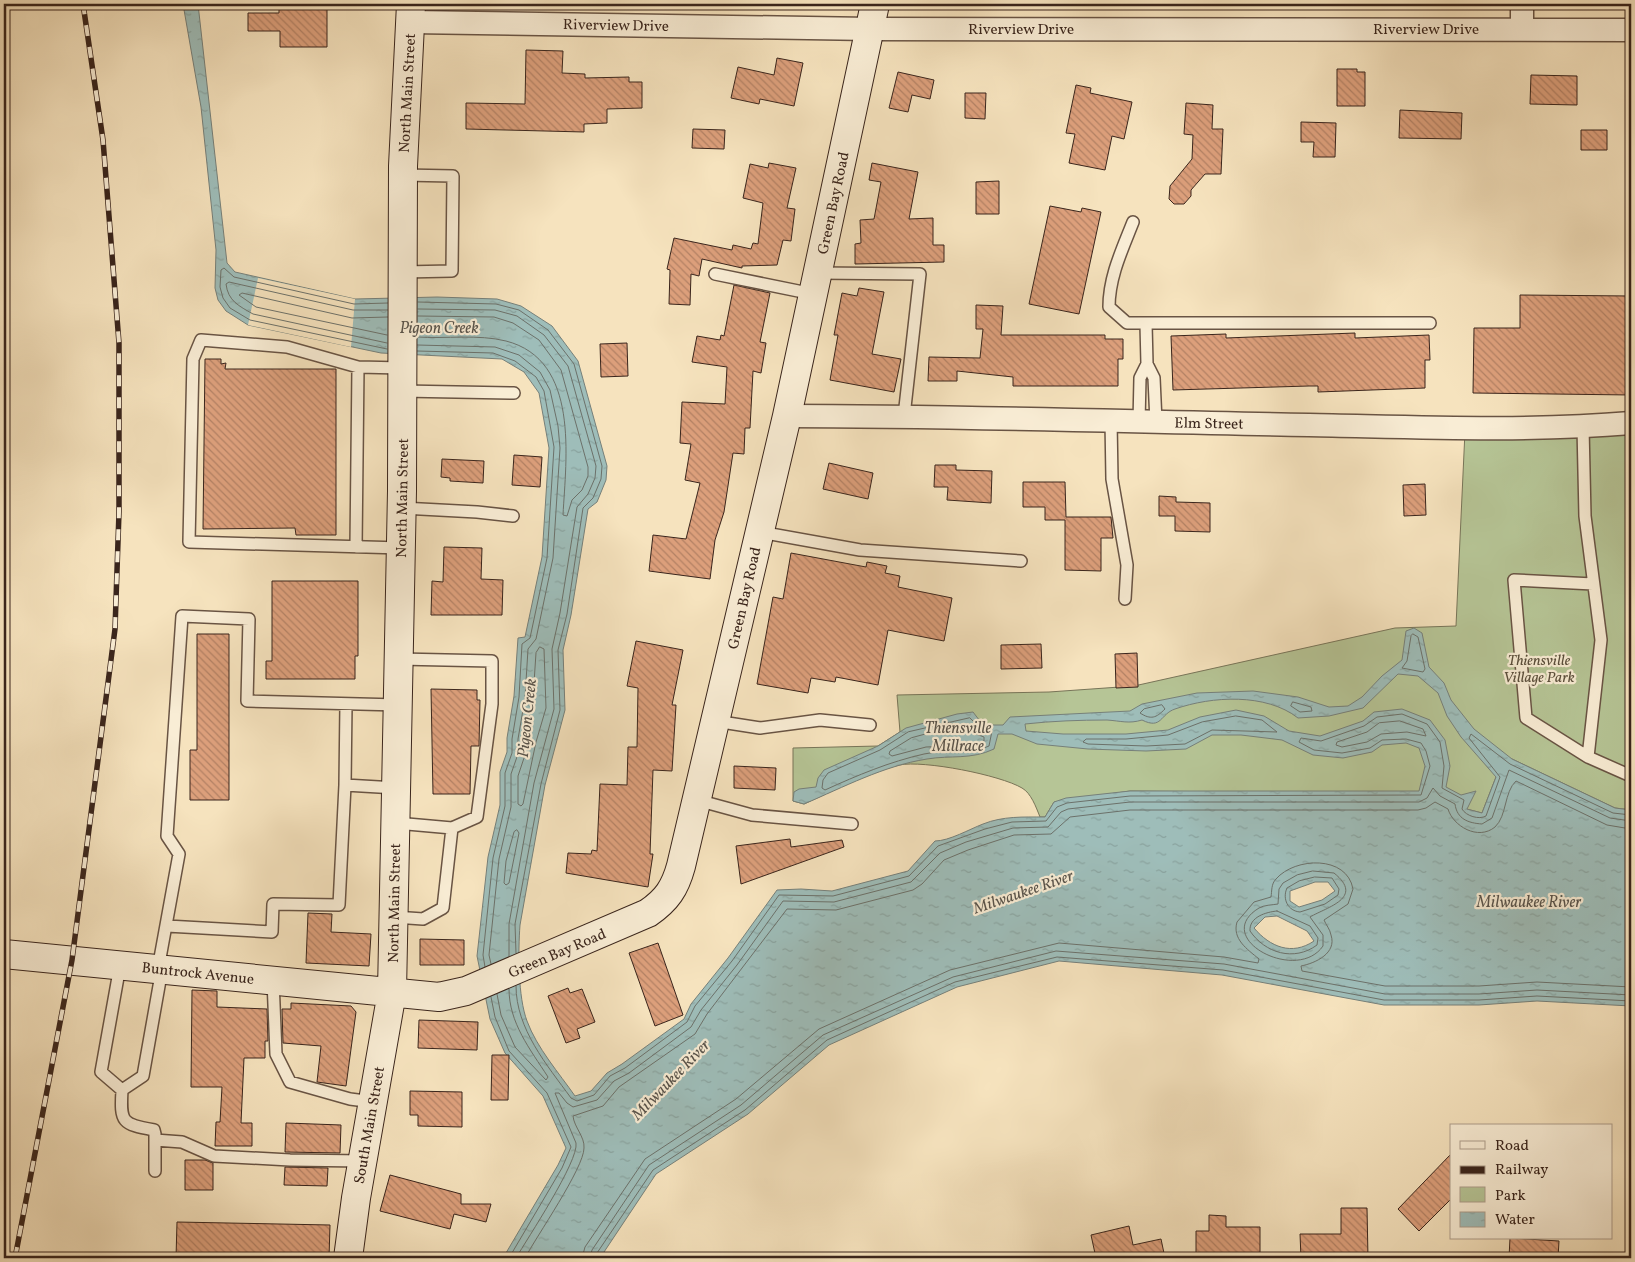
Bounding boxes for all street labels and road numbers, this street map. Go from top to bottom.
street label: Riverview Drive [563,15,669,38]
street label: Riverview Drive [968,20,1074,41]
street label: Riverview Drive [1373,20,1479,41]
street label: North Main Street [395,33,422,153]
street label: Green Bay Road [813,150,856,257]
street label: Elm Street [1174,413,1244,436]
street label: North Main Street [392,438,415,558]
street label: Green Bay Road [723,545,767,652]
street label: North Main Street [384,843,407,963]
street label: Green Bay Road [505,924,610,984]
street label: Buntrock Avenue [141,958,255,991]
street label: South Main Street [350,1065,391,1186]

